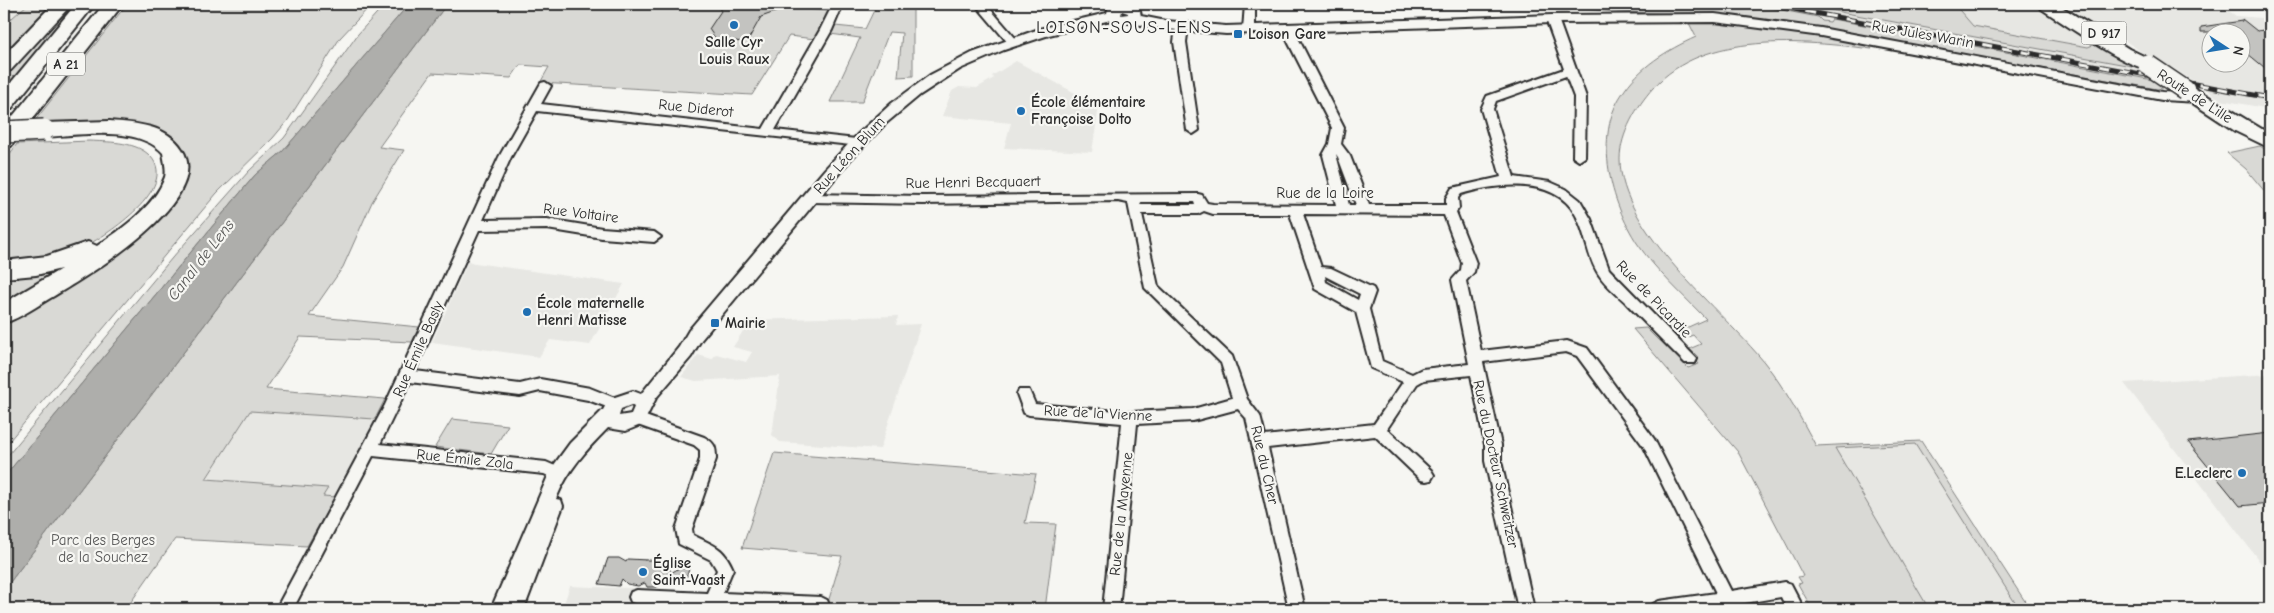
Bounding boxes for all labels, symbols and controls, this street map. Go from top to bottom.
street label: Rue Jules Warin [1871,16,1975,52]
district label: LOISON-SOUS-LENS [1036,17,1212,38]
marker: Salle Cyr Louis Raux [728,19,740,31]
road number: D 917 [2082,22,2126,44]
north arrow [2202,22,2252,72]
place label: Loison Gare [1248,25,1326,43]
marker: Loison Gare [1232,28,1244,40]
place label: Salle Cyr Louis Raux [699,33,770,68]
text: N [2229,44,2247,57]
road number: A 21 [47,52,85,76]
street label: Route de Lille [2154,65,2236,127]
place label: École élémentaire Françoise Dolto [1031,92,1145,128]
street label: Rue Diderot [658,95,735,121]
marker: École élémentaire Françoise Dolto [1015,105,1027,117]
street label: Rue Léon Blum [810,113,888,197]
street label: Rue Henri Becquaert [905,172,1041,192]
street label: Rue de la Loire [1276,184,1374,202]
street label: Rue Voltaire [542,199,620,227]
water label: Canal de Lens [164,216,238,304]
street label: Rue de Picardie [1613,257,1696,342]
place label: École maternelle Henri Matisse [537,293,644,329]
street label: Rue Émile Basly [388,298,447,400]
marker: École maternelle Henri Matisse [521,306,533,318]
place label: Mairie [725,314,765,332]
marker: Mairie [709,317,721,329]
street label: Rue du Docteur Schweitzer [1469,378,1523,550]
street label: Rue de la Vienne [1043,401,1153,425]
street label: Rue du Cher [1247,424,1283,506]
street label: Rue Émile Zola [416,444,515,473]
street label: Rue de la Mayenne [1106,451,1136,577]
place label: E.Leclerc [2175,464,2232,482]
marker: E.Leclerc [2236,467,2248,479]
park label: Parc des Berges de la Souchez [51,531,155,566]
place label: Église Saint-Vaast [653,553,726,589]
marker: Église Saint-Vaast [637,566,649,578]

